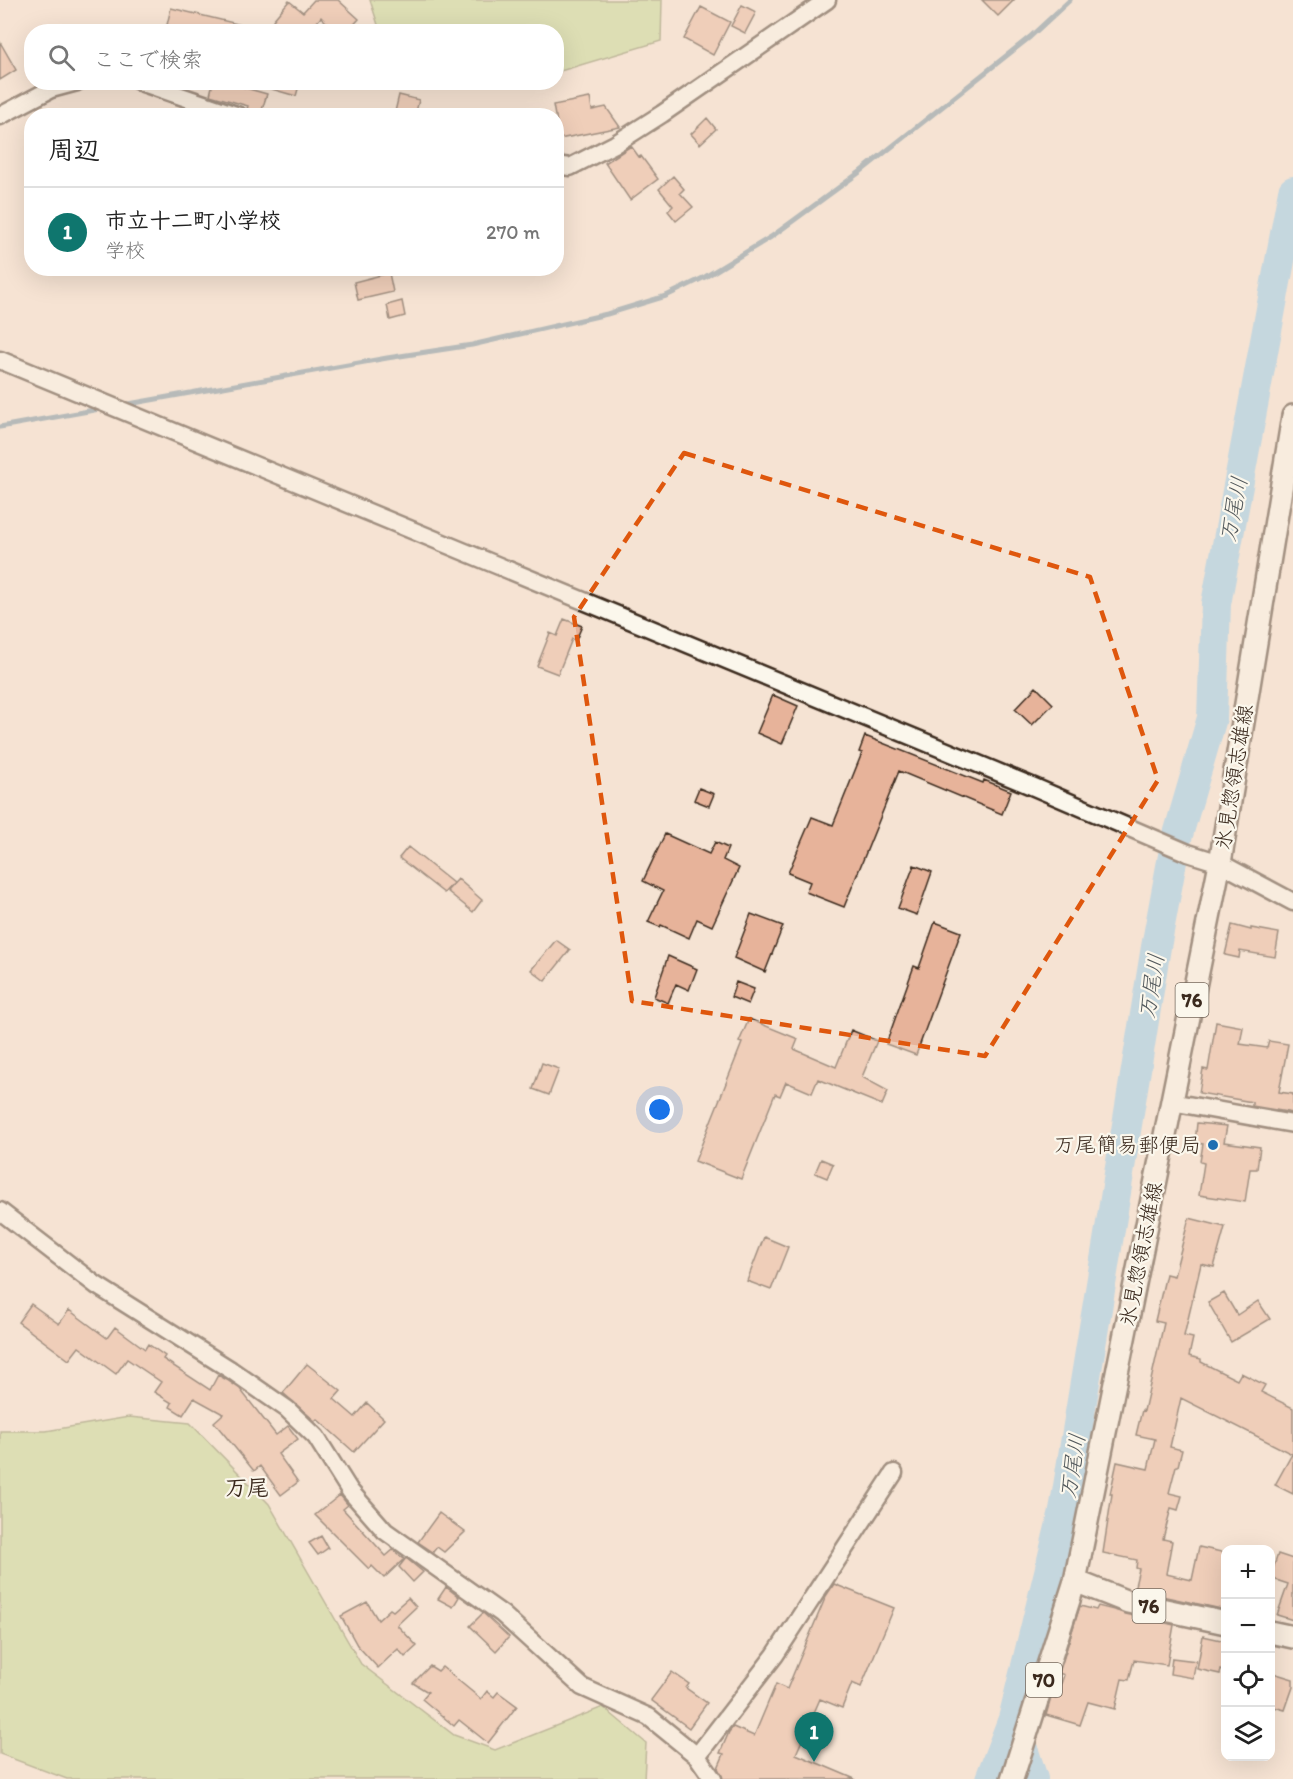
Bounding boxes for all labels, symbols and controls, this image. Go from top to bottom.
search box [24,24,564,90]
icon: search [45,41,78,74]
text: ここで検索 [93,46,203,73]
text: 周辺 [48,134,100,166]
text: 市立十二町小学校 [105,207,281,234]
text: 1 [63,220,72,244]
text: 270 m [486,220,540,244]
text: 学校 [105,238,145,262]
water label: 万尾川 [1214,474,1253,544]
street label: 氷見惣領志雄線 [1210,702,1257,851]
water label: 万尾川 [1133,951,1170,1021]
road number: 76 [1176,983,1208,1017]
your location [645,1095,674,1124]
place label: 万尾簡易郵便局 [1054,1132,1201,1157]
marker: 万尾簡易郵便局 [1206,1138,1220,1152]
street label: 氷見惣領志雄線 [1114,1179,1167,1328]
water label: 万尾川 [1054,1431,1091,1501]
district label: 万尾 [225,1474,269,1501]
map controls [1221,1545,1275,1761]
button: + [1221,1545,1275,1599]
road number: 76 [1132,1589,1166,1623]
button: − [1221,1599,1275,1653]
button: locate [1221,1653,1275,1707]
road number: 70 [1026,1663,1062,1697]
button: layers [1221,1707,1275,1761]
pin: 1 [794,1712,834,1762]

